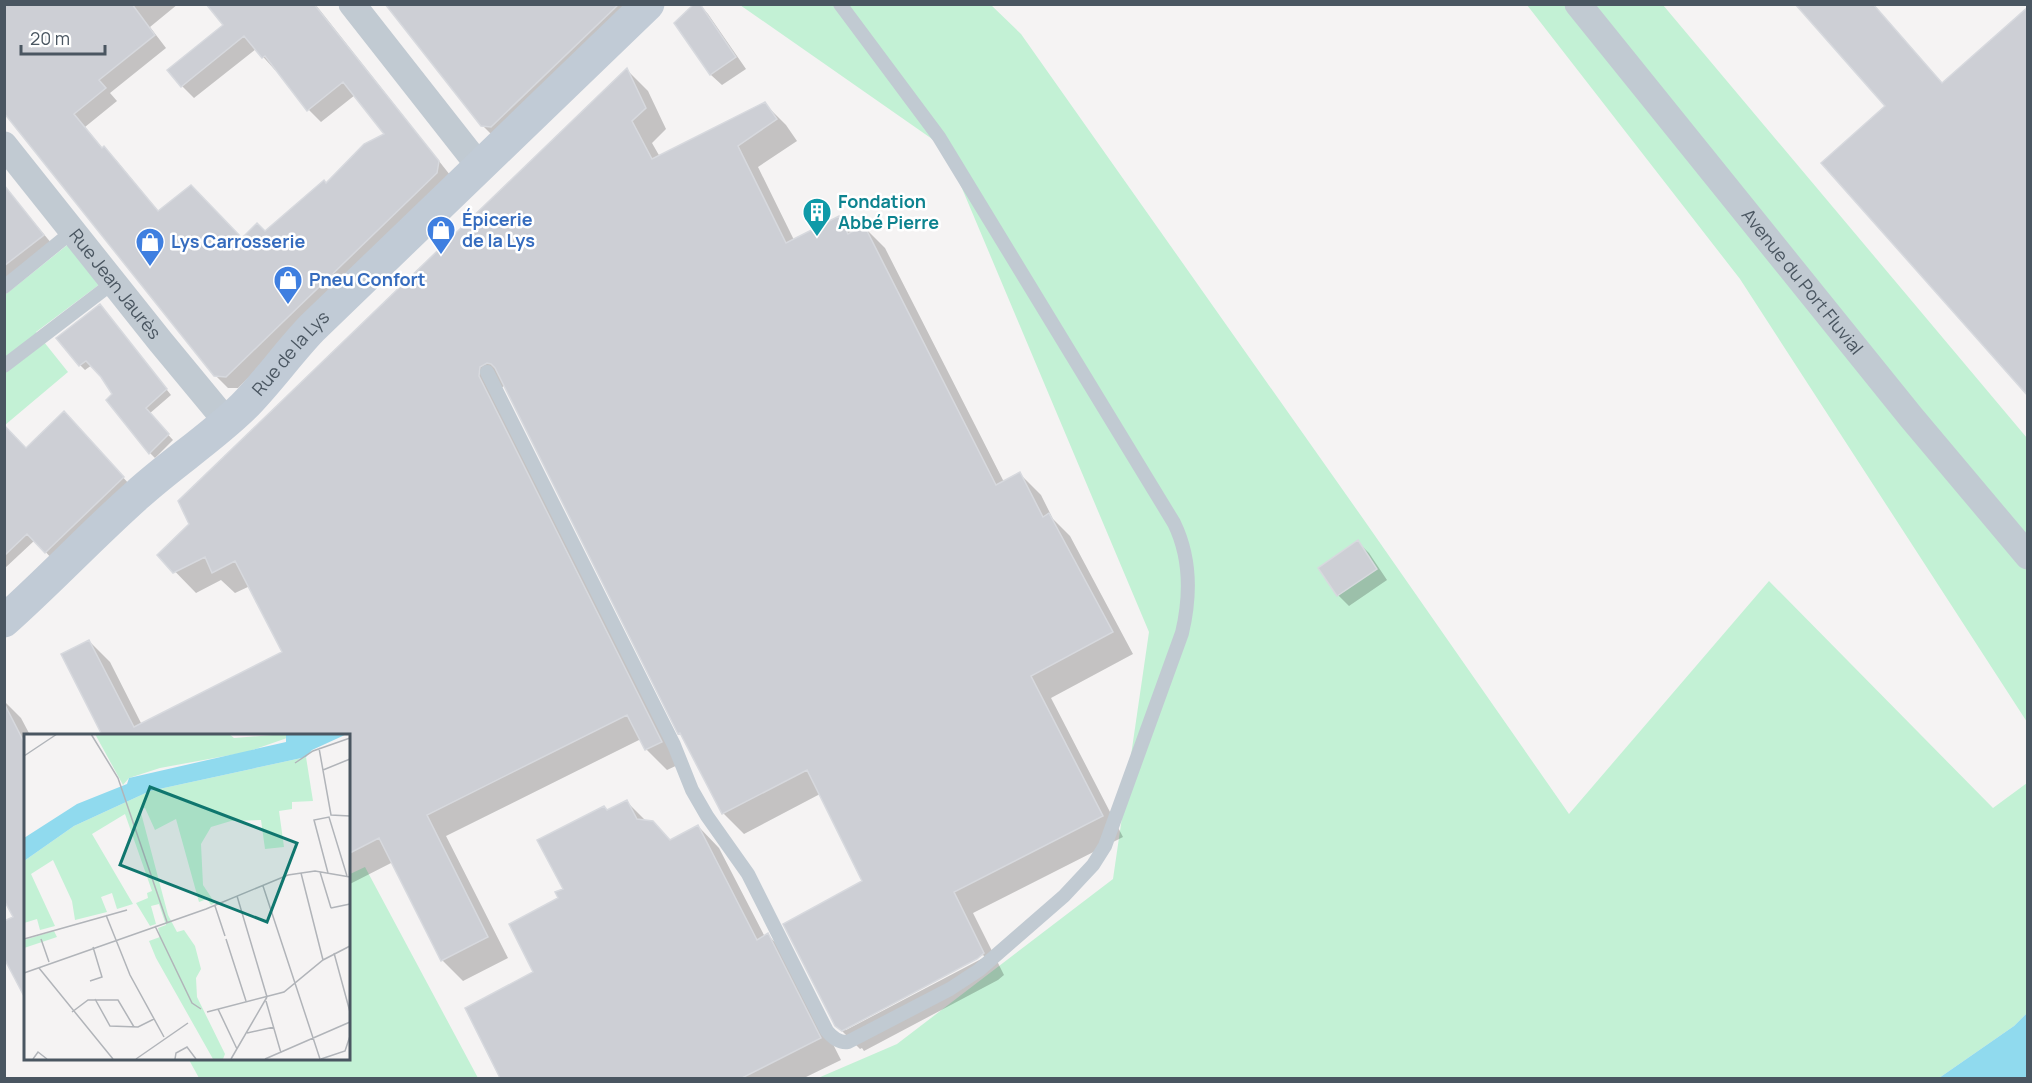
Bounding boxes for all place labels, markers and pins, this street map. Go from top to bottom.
place label: Fondation Abbé Pierre [838,189,939,234]
building icon: Fondation Abbé Pierre [801,196,833,238]
place label: Épicerie de la Lys [462,207,535,252]
shop icon: Épicerie de la Lys [425,214,457,256]
shop icon: Lys Carrosserie [134,226,166,268]
place label: Lys Carrosserie [171,229,305,253]
shop icon: Pneu Confort [272,264,304,306]
place label: Pneu Confort [309,267,426,291]

